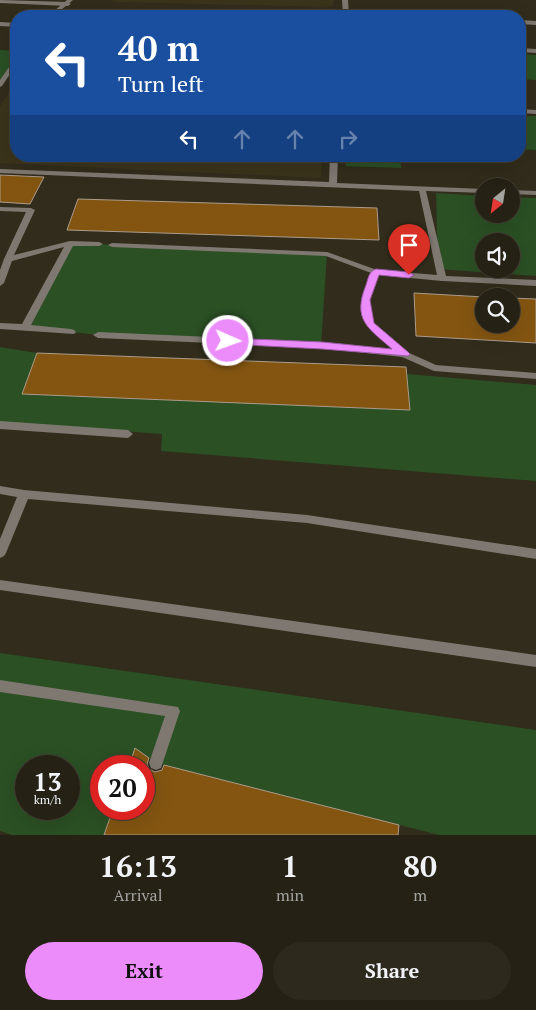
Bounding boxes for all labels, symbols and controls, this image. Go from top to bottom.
text: 40 m [118,25,199,71]
icon: left [35,30,100,95]
text: Turn left [118,69,204,98]
icon: left [175,125,203,153]
icon: ahead [228,125,256,153]
icon: ahead [281,125,309,153]
icon: right [334,125,362,153]
north arrow [475,178,520,222]
map controls [475,178,520,333]
pin [388,224,430,275]
icon: arrive [395,231,423,259]
button: sound [475,233,520,278]
button: search [475,288,520,333]
position arrow [201,314,253,366]
speed limit sign: 20 [90,755,155,820]
text: 13 [33,765,62,798]
text: km/h [34,792,61,807]
text: 16:13 [99,846,177,886]
text: 1 [282,846,299,886]
text: 80 [403,846,437,886]
text: Arrival [113,884,163,906]
text: min [276,884,304,906]
text: m [413,884,427,906]
button: Exit [25,942,263,1000]
button: Share [273,942,511,1000]

